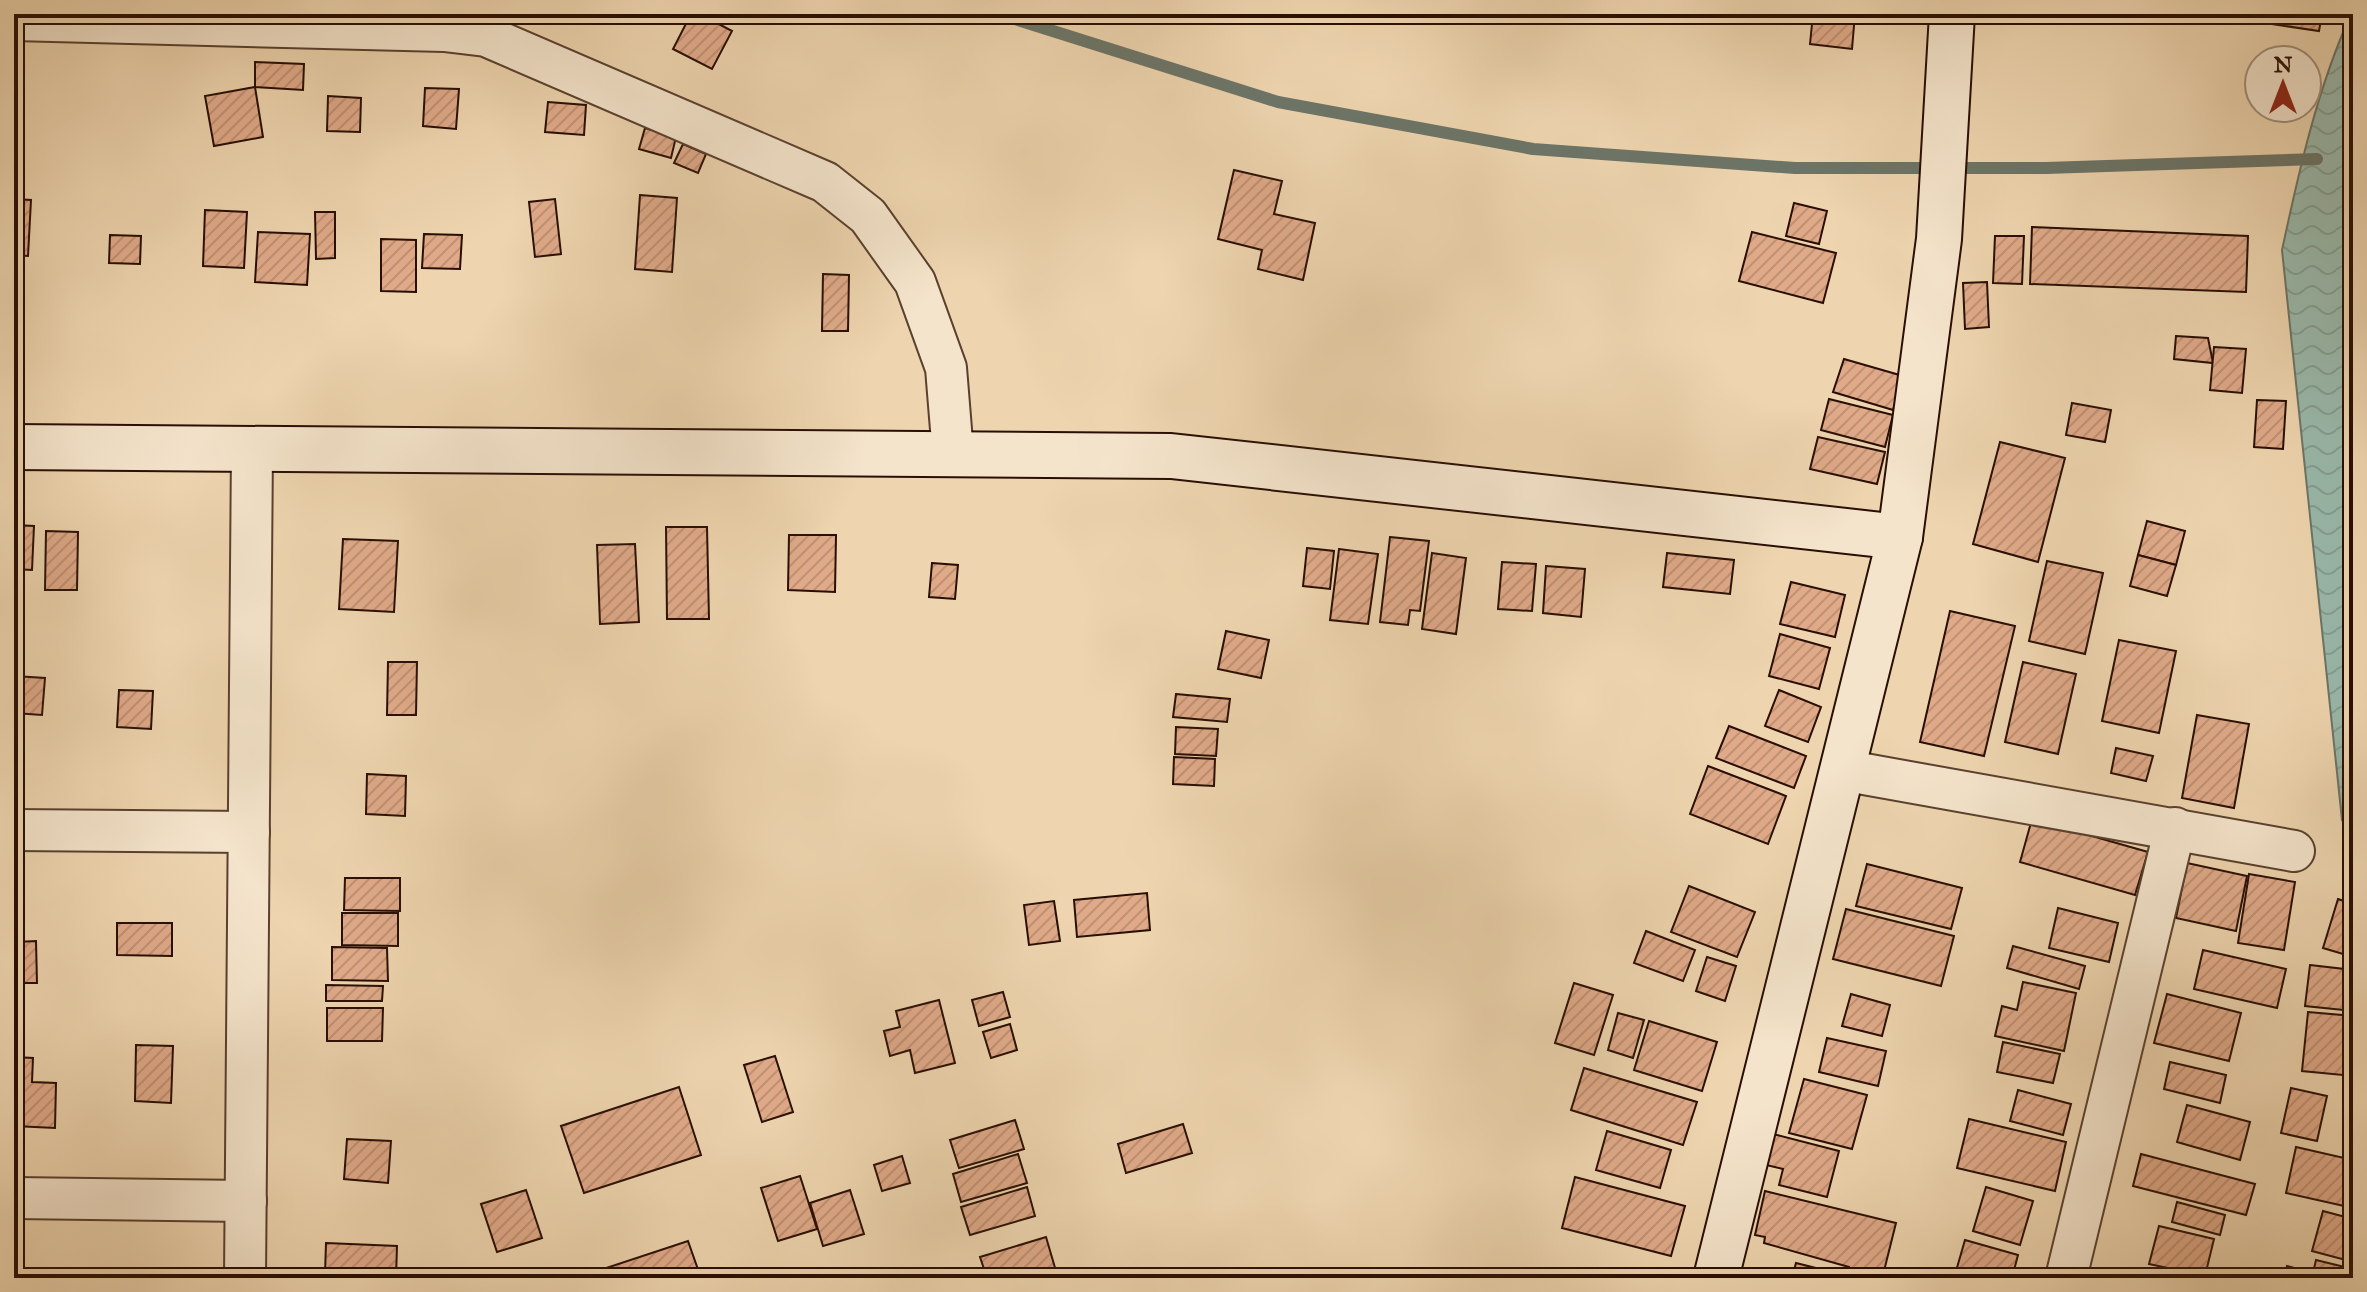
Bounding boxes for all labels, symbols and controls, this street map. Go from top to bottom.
north arrow [2243,44,2323,124]
text: N [2274,51,2293,78]

